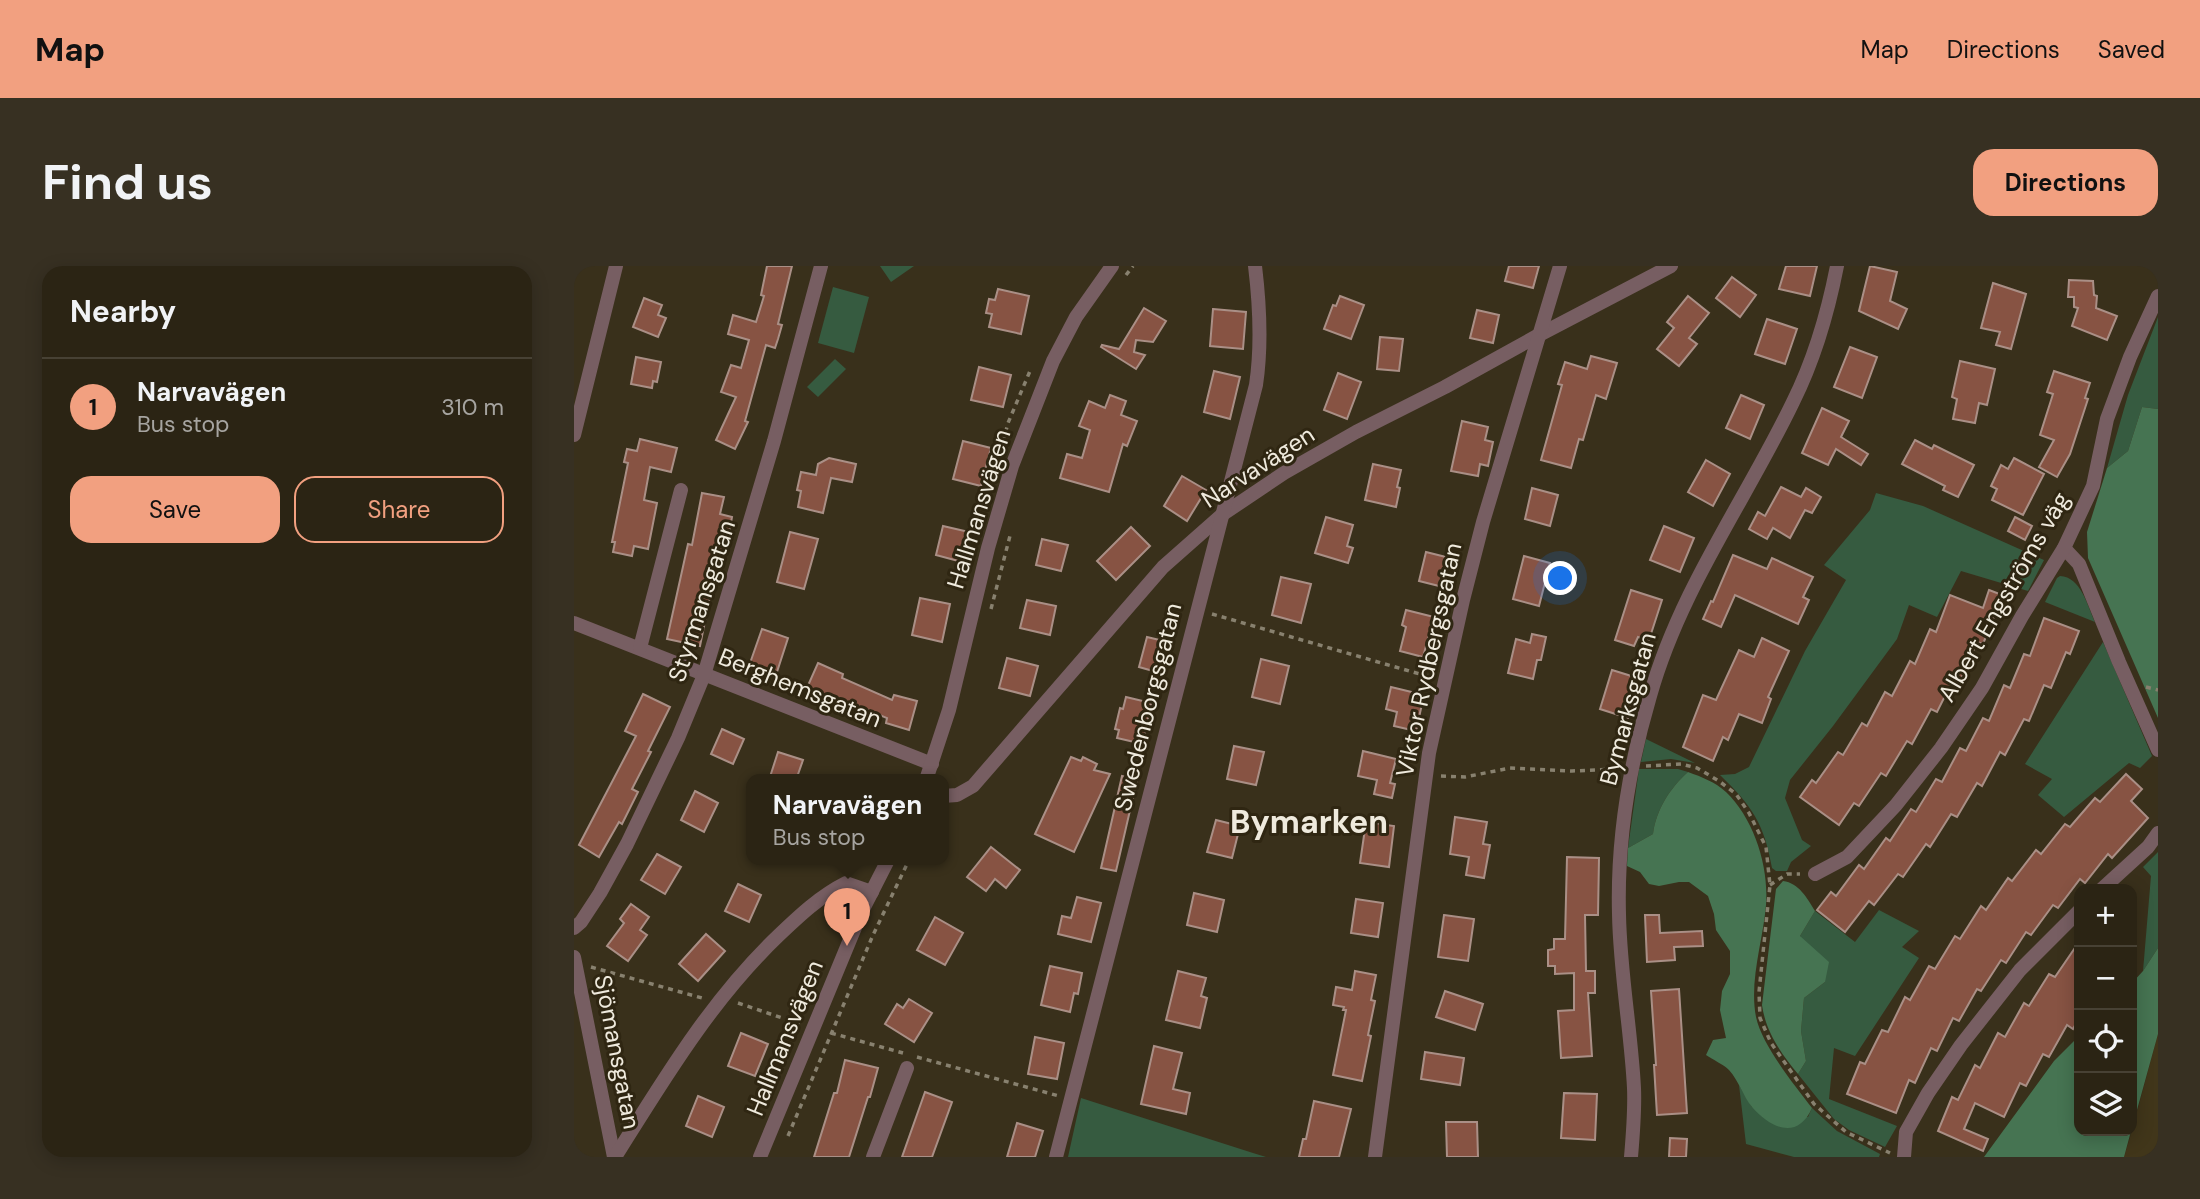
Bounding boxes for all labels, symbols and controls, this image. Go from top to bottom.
text: Map [35,28,105,71]
text: Map [1861,34,1909,65]
text: Directions [1947,34,2060,65]
text: Saved [2098,34,2165,65]
button: Directions [1973,149,2158,216]
text: Find us [42,150,213,214]
text: Nearby [70,292,176,331]
text: Narvavägen [137,375,286,409]
text: 1 [89,392,97,422]
text: 310 m [441,392,504,422]
text: Bus stop [137,409,229,439]
street label: Narvavägen [1195,419,1320,515]
street label: Hallmansvägen [940,425,1017,592]
button: Save [70,476,280,543]
button: Share [294,476,504,543]
street label: Albert Engströms väg [1931,486,2076,707]
street label: Styrmansgatan [661,516,742,686]
street label: Viktor Rydbergsgatan [1388,540,1469,780]
your location [1543,561,1577,595]
street label: Swedenborgsgatan [1107,600,1188,814]
street label: Bymarksgatan [1592,629,1663,789]
street label: Berghemsgatan [714,641,886,734]
popup [746,774,949,865]
text: Narvavägen [773,788,922,822]
district label: Bymarken [1230,801,1388,843]
text: Bus stop [773,822,865,852]
map controls [2074,884,2137,1136]
button: + [2074,884,2137,947]
pin: 1 [824,888,870,946]
button: − [2074,947,2137,1010]
street label: Hallmansvägen [739,955,830,1120]
street label: Sjömansgatan [587,972,648,1132]
button: locate [2074,1010,2137,1073]
button: layers [2074,1073,2137,1136]

